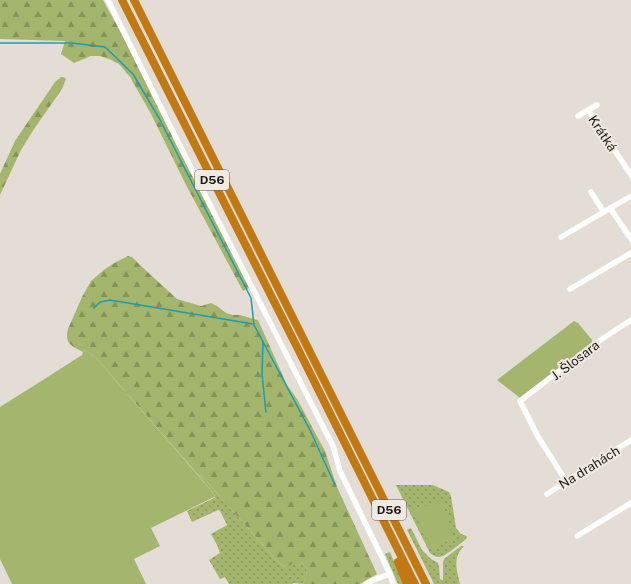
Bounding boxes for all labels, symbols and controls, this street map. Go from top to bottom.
street label: Krátká [585,113,620,154]
road number: D56 [195,170,229,190]
street label: J. Šlosara [548,337,602,383]
street label: Na drahách [556,443,622,492]
road number: D56 [372,500,406,520]

